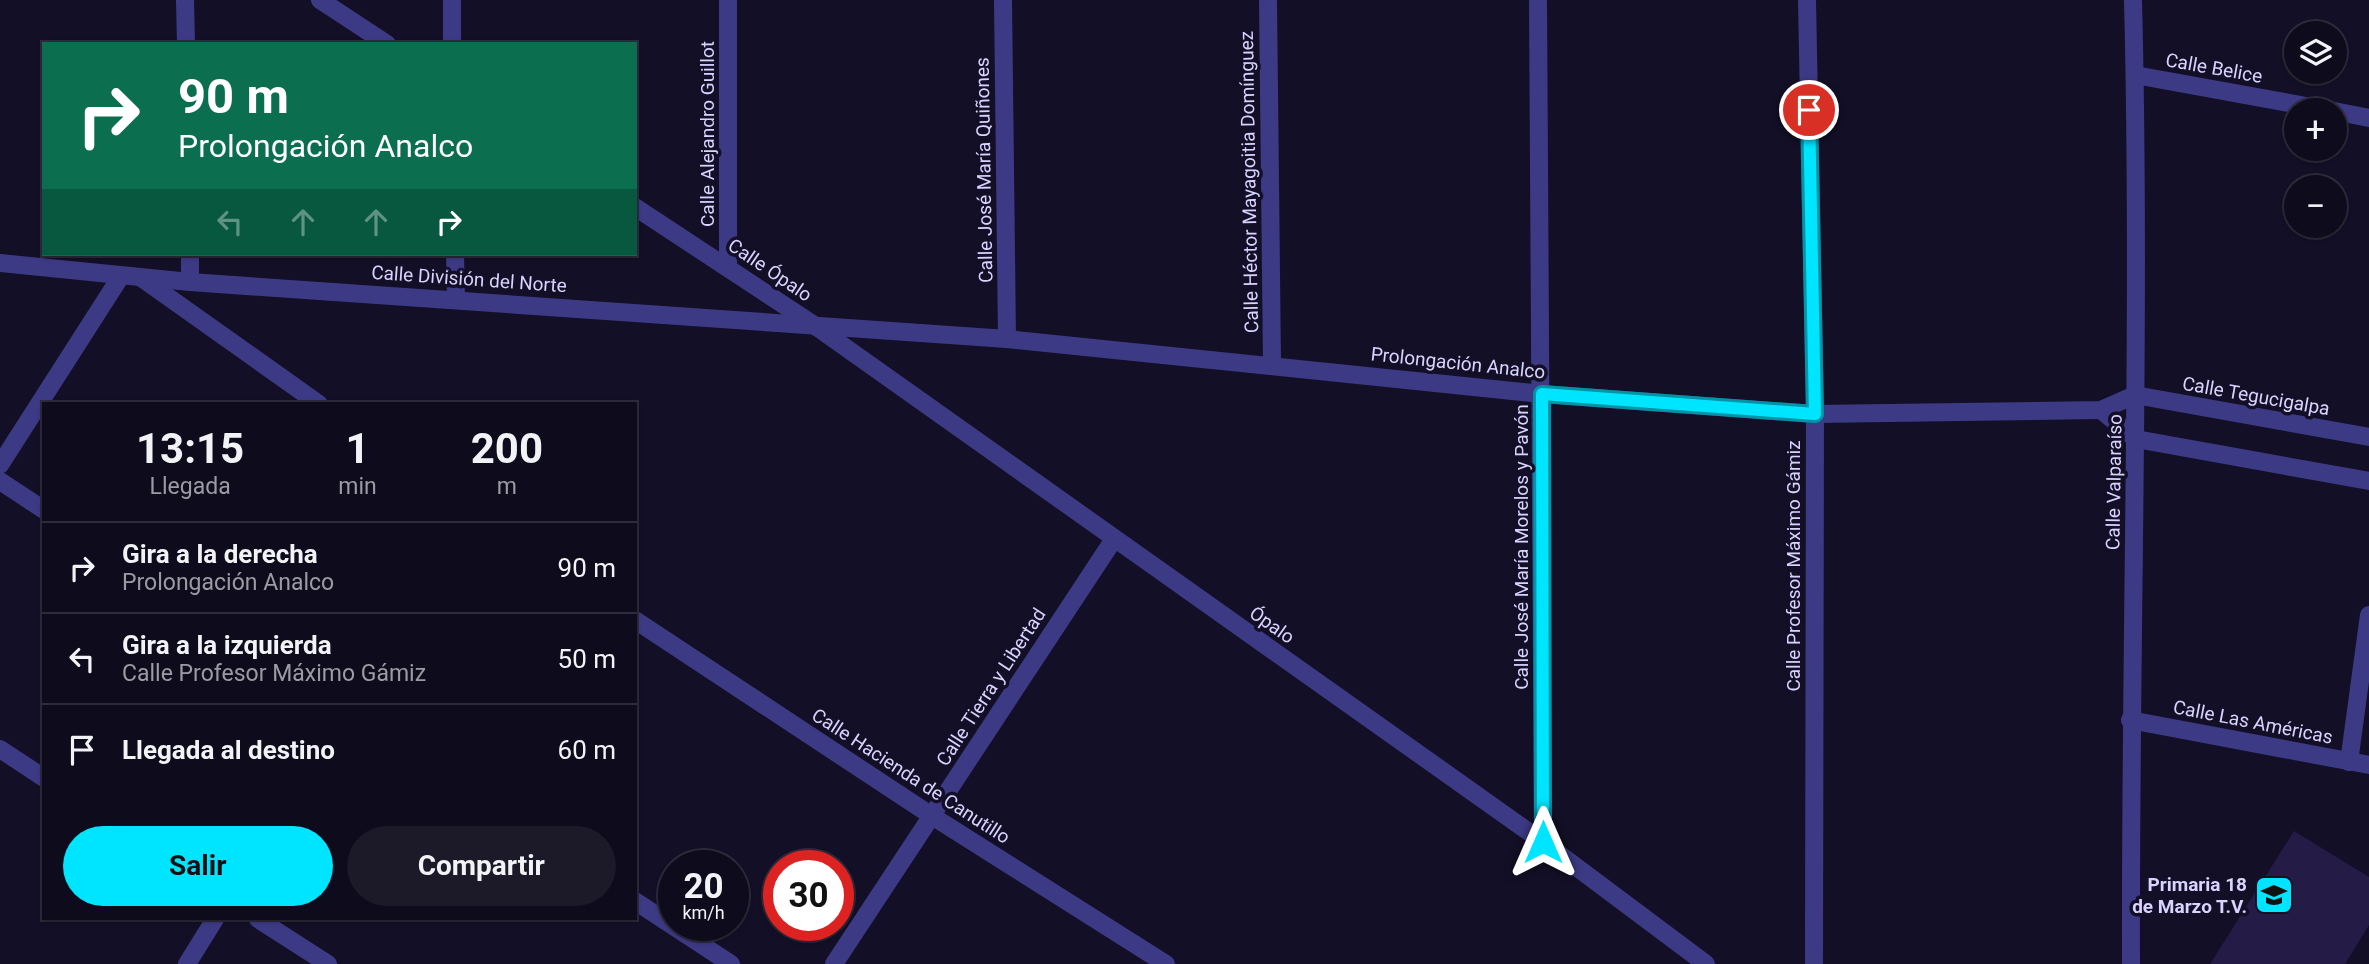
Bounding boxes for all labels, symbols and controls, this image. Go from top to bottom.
map controls [2284,21,2347,238]
button: layers [2284,21,2347,84]
street label: Calle Héctor Mayagoitia Domínguez [1235,31,1263,333]
street label: Calle Alejandro Guillot [696,41,719,227]
street label: Calle Belice [2164,48,2264,88]
street label: Calle José María Quiñones [971,57,997,283]
text: 90 m [178,68,289,125]
icon: right [63,70,154,161]
pin [1779,80,1839,140]
icon: arrive [1790,91,1828,129]
button: + [2284,98,2347,161]
text: Prolongación Analco [178,127,473,165]
button: − [2284,175,2347,238]
icon: left [211,203,249,241]
icon: ahead [284,203,322,241]
icon: ahead [357,203,395,241]
icon: right [430,203,468,241]
street label: Calle Ópalo [724,234,816,306]
street label: Calle División del Norte [371,261,567,297]
street label: Prolongación Analco [1370,342,1546,384]
street label: Calle Tegucigalpa [2181,372,2331,420]
street label: Calle José María Morelos y Pavón [1510,404,1533,690]
street label: Calle Valparaíso [2101,414,2127,550]
text: 13:15 [136,424,244,473]
text: 1 [345,424,370,473]
text: 200 [471,424,543,473]
street label: Calle Profesor Máximo Gámiz [1782,440,1805,692]
text: Llegada [150,473,231,500]
text: min [338,473,377,500]
text: m [497,473,517,500]
text: Gira a la derecha [122,539,318,569]
icon: right [63,549,101,587]
text: 90 m [558,553,616,583]
text: Prolongación Analco [122,569,334,596]
street label: Ópalo [1245,601,1299,649]
street label: Calle Tierra y Libertad [931,604,1051,770]
text: Gira a la izquierda [122,630,332,660]
icon: left [63,640,101,678]
text: 50 m [558,644,616,674]
text: Calle Profesor Máximo Gámiz [122,660,426,687]
street label: Calle Las Américas [2171,695,2335,749]
street label: Calle Hacienda de Canutillo [808,703,1014,849]
icon: arrive [63,731,101,769]
text: Llegada al destino [122,735,335,765]
text: 60 m [558,735,616,765]
position arrow [1506,805,1580,879]
button: Salir [63,826,333,906]
button: Compartir [347,826,616,906]
speed limit sign: 30 [763,850,854,941]
text: 20 [683,866,724,907]
place label: Primaria 18 de Marzo T.V. [2132,873,2247,918]
school or university icon: Primaria 18 de Marzo T.V. [2253,874,2295,916]
text: km/h [682,902,725,923]

